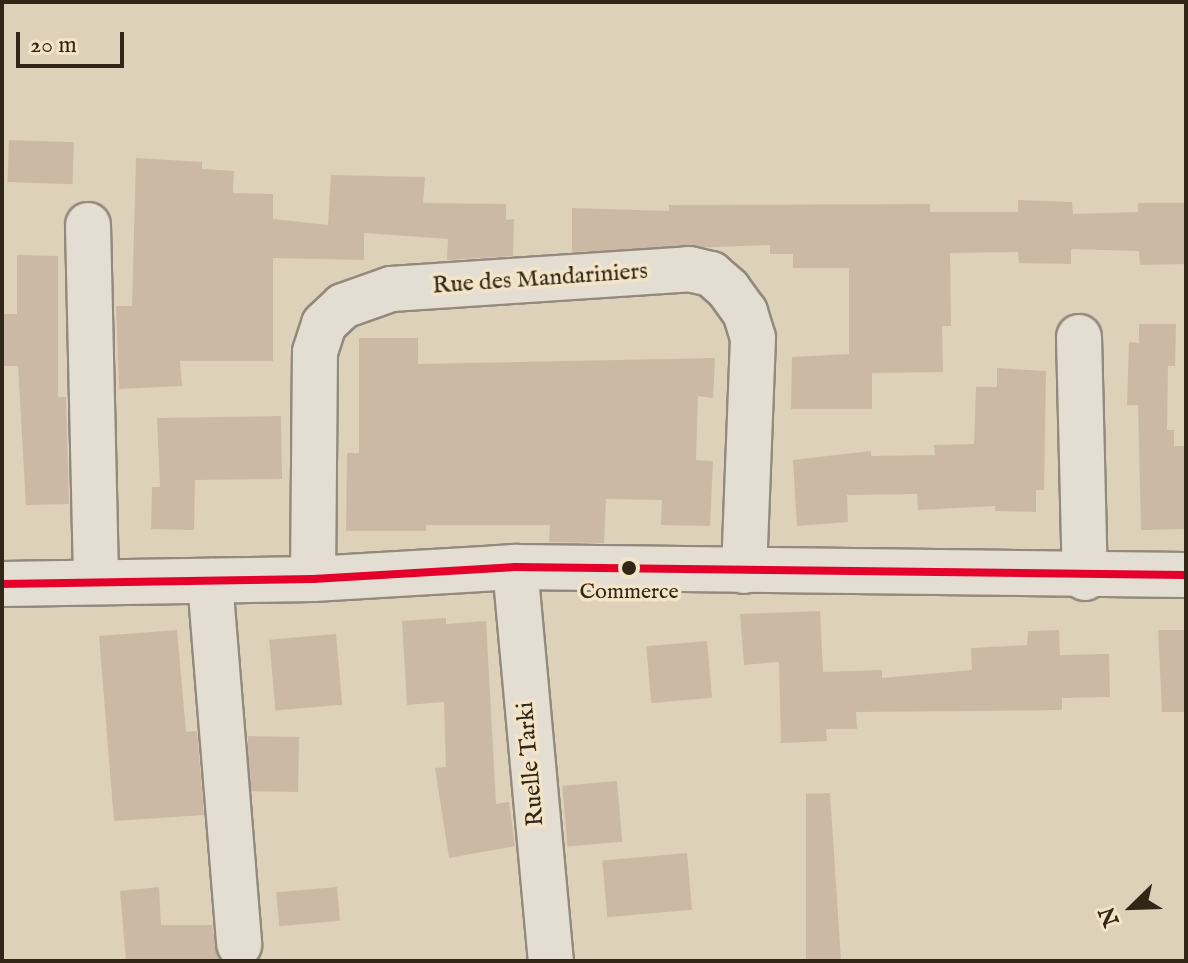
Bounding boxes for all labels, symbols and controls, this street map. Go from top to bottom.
scale bar [20,16,128,66]
text: 20 m [30,30,77,61]
street label: Rue des Mandariniers [431,257,649,301]
marker: Commerce [621,560,637,576]
place label: Commerce [579,580,679,606]
street label: Ruelle Tarki [511,701,551,827]
north arrow [1092,867,1172,947]
text: N [1093,902,1127,931]

